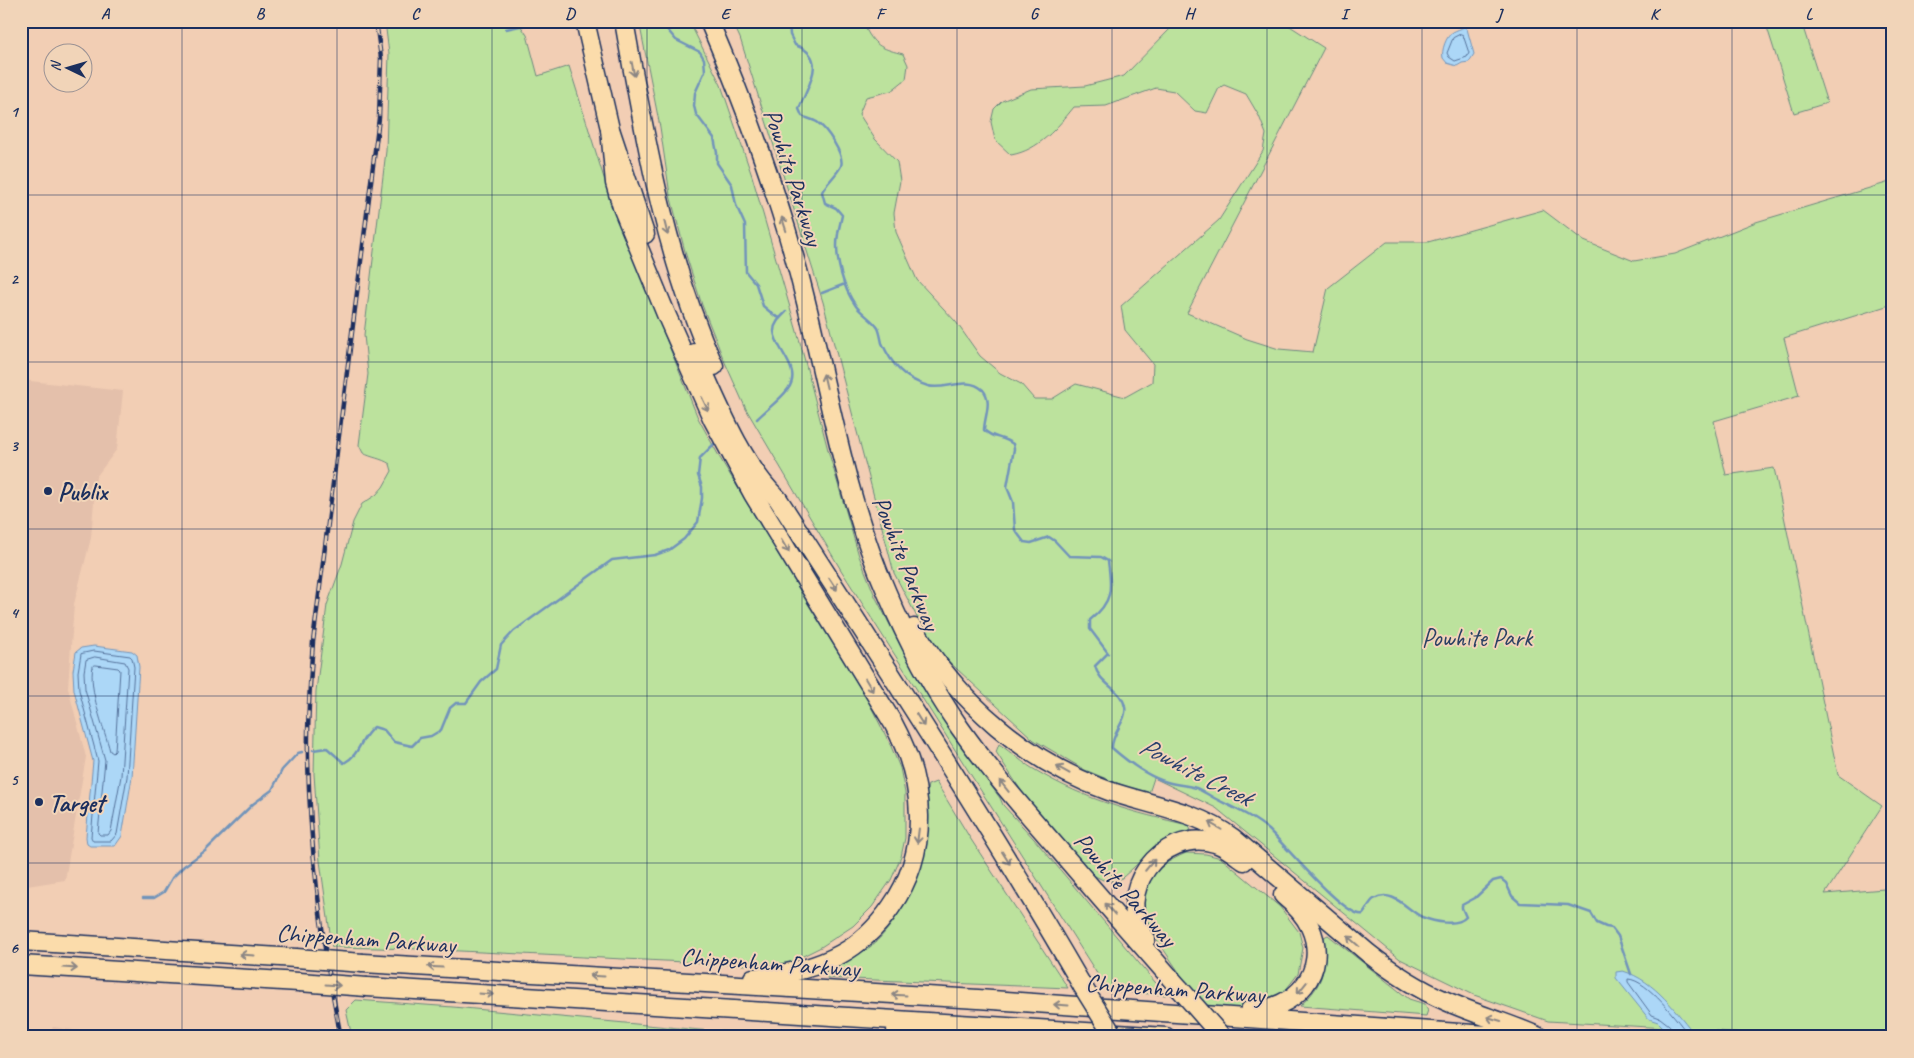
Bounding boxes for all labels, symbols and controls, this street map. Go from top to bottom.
text: A [101,4,111,24]
text: B [256,4,266,24]
text: C [411,4,421,24]
text: D [565,4,576,24]
text: E [721,4,732,24]
text: F [876,4,887,24]
text: G [1030,4,1040,24]
text: H [1184,4,1196,24]
text: I [1341,4,1351,24]
text: J [1495,4,1504,24]
text: K [1650,4,1662,24]
text: L [1806,4,1814,24]
north arrow [42,42,92,92]
text: N [47,60,65,72]
one-way arrow [629,61,639,77]
text: 1 [10,102,19,122]
street label: Powhite Parkway [756,105,831,252]
one-way arrow [778,216,788,232]
one-way arrow [662,220,671,236]
text: 2 [10,269,19,289]
one-way arrow [820,373,829,389]
one-way arrow [701,396,711,411]
text: 3 [10,436,19,456]
place label: Publix [58,476,109,508]
marker: Publix [42,485,54,497]
street label: Powhite Parkway [865,492,948,637]
one-way arrow [780,539,790,553]
one-way arrow [828,577,838,591]
text: 4 [10,603,19,623]
park label: Powhite Park [1422,622,1534,654]
one-way arrow [865,677,875,691]
one-way arrow [915,713,925,727]
water label: Powhite Creek [1134,729,1261,816]
one-way arrow [1056,765,1071,774]
text: 5 [11,770,20,790]
one-way arrow [999,780,1010,793]
place label: Target [49,787,108,819]
marker: Target [33,796,45,808]
one-way arrow [1207,821,1222,831]
street label: Powhite Parkway [1067,826,1186,956]
one-way arrow [913,827,923,843]
one-way arrow [1001,851,1011,865]
one-way arrow [1144,859,1155,872]
one-way arrow [1105,903,1116,916]
street label: Chippenham Parkway [275,917,459,961]
one-way arrow [1347,935,1360,947]
text: 6 [10,938,19,958]
street label: Chippenham Parkway [679,941,863,985]
one-way arrow [239,951,255,960]
one-way arrow [62,963,78,973]
one-way arrow [427,963,443,972]
street label: Chippenham Parkway [1084,967,1268,1011]
one-way arrow [589,972,605,981]
one-way arrow [325,980,341,989]
one-way arrow [1296,981,1307,994]
one-way arrow [478,990,494,999]
one-way arrow [891,990,907,999]
one-way arrow [1053,1001,1069,1010]
one-way arrow [1486,1014,1502,1024]

